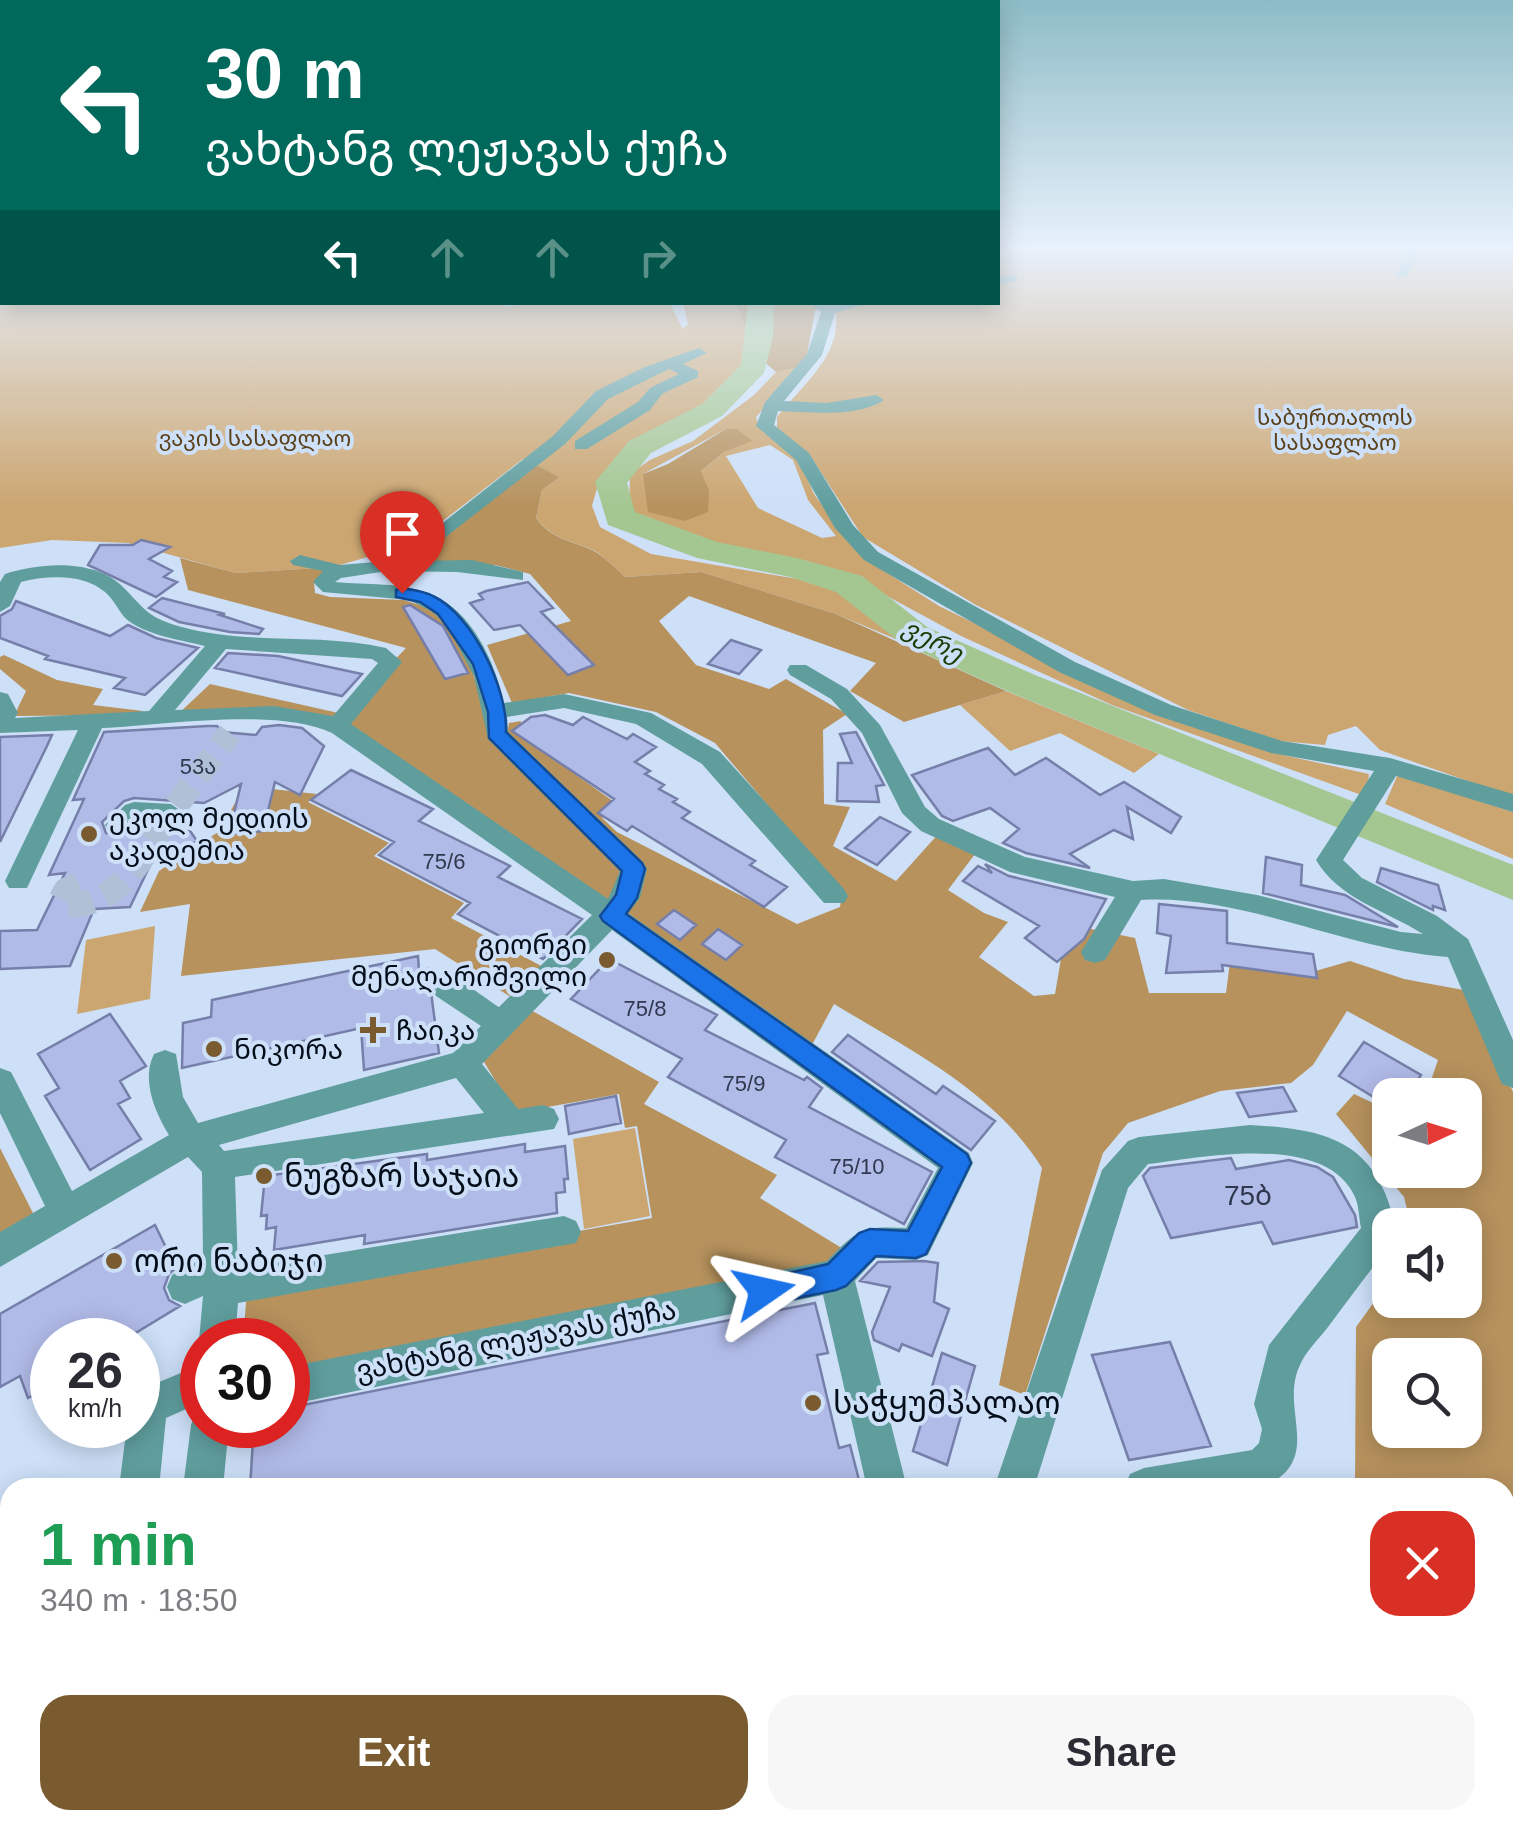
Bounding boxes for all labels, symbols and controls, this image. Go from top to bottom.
text: 30 m [205,35,365,113]
icon: left [40,40,170,170]
text: ვახტანგ ლეჟავას ქუჩა [205,124,729,175]
icon: left [315,230,370,285]
icon: ahead [420,230,475,285]
icon: ahead [525,230,580,285]
icon: right [630,230,685,285]
park label: საბურთალოს სასაფლაო [1257,405,1413,456]
park label: ვაკის სასაფლაო [159,426,351,452]
pin [360,491,445,594]
icon: arrive [375,506,430,561]
water label: ვერე [897,613,969,670]
house number: 53ა [180,754,216,779]
place label: ეკოლ მედიის აკადემია [109,803,309,867]
marker: ეკოლ მედიის აკადემია [78,823,100,845]
house number: 75/6 [423,849,465,874]
place label: გიორგი მენაღარიშვილი [351,929,587,993]
marker: გიორგი მენაღარიშვილი [596,949,618,971]
house number: 75/8 [624,996,666,1021]
place label: ჩაიკა [396,1015,475,1047]
marker: ჩაიკა [360,1017,386,1043]
place label: ნიკორა [234,1034,343,1066]
marker: ნიკორა [203,1038,225,1060]
house number: 75/9 [723,1071,765,1096]
north arrow [1372,1078,1482,1188]
map controls [1372,1078,1482,1448]
house number: 75/10 [829,1154,885,1179]
place label: ნუგზარ საჯაია [284,1158,519,1195]
marker: ნუგზარ საჯაია [253,1165,275,1187]
house number: 75ბ [1224,1180,1272,1211]
button: sound [1372,1208,1482,1318]
position arrow [712,1239,816,1343]
place label: ორი ნაბიჯი [134,1243,324,1280]
marker: ორი ნაბიჯი [103,1250,125,1272]
street label: ვახტანგ ლეჟავას ქუჩა [353,1294,679,1387]
speed limit sign: 30 [180,1318,310,1448]
button: search [1372,1338,1482,1448]
text: 26 [67,1343,123,1399]
place label: საჭყუმპალაო [833,1385,1061,1423]
marker: საჭყუმპალაო [802,1392,824,1414]
text: km/h [68,1394,122,1422]
text: 1 min [40,1511,197,1578]
button: close [1370,1511,1475,1616]
text: 340 m · 18:50 [40,1582,237,1618]
button: Exit [40,1695,748,1810]
button: Share [768,1695,1475,1810]

